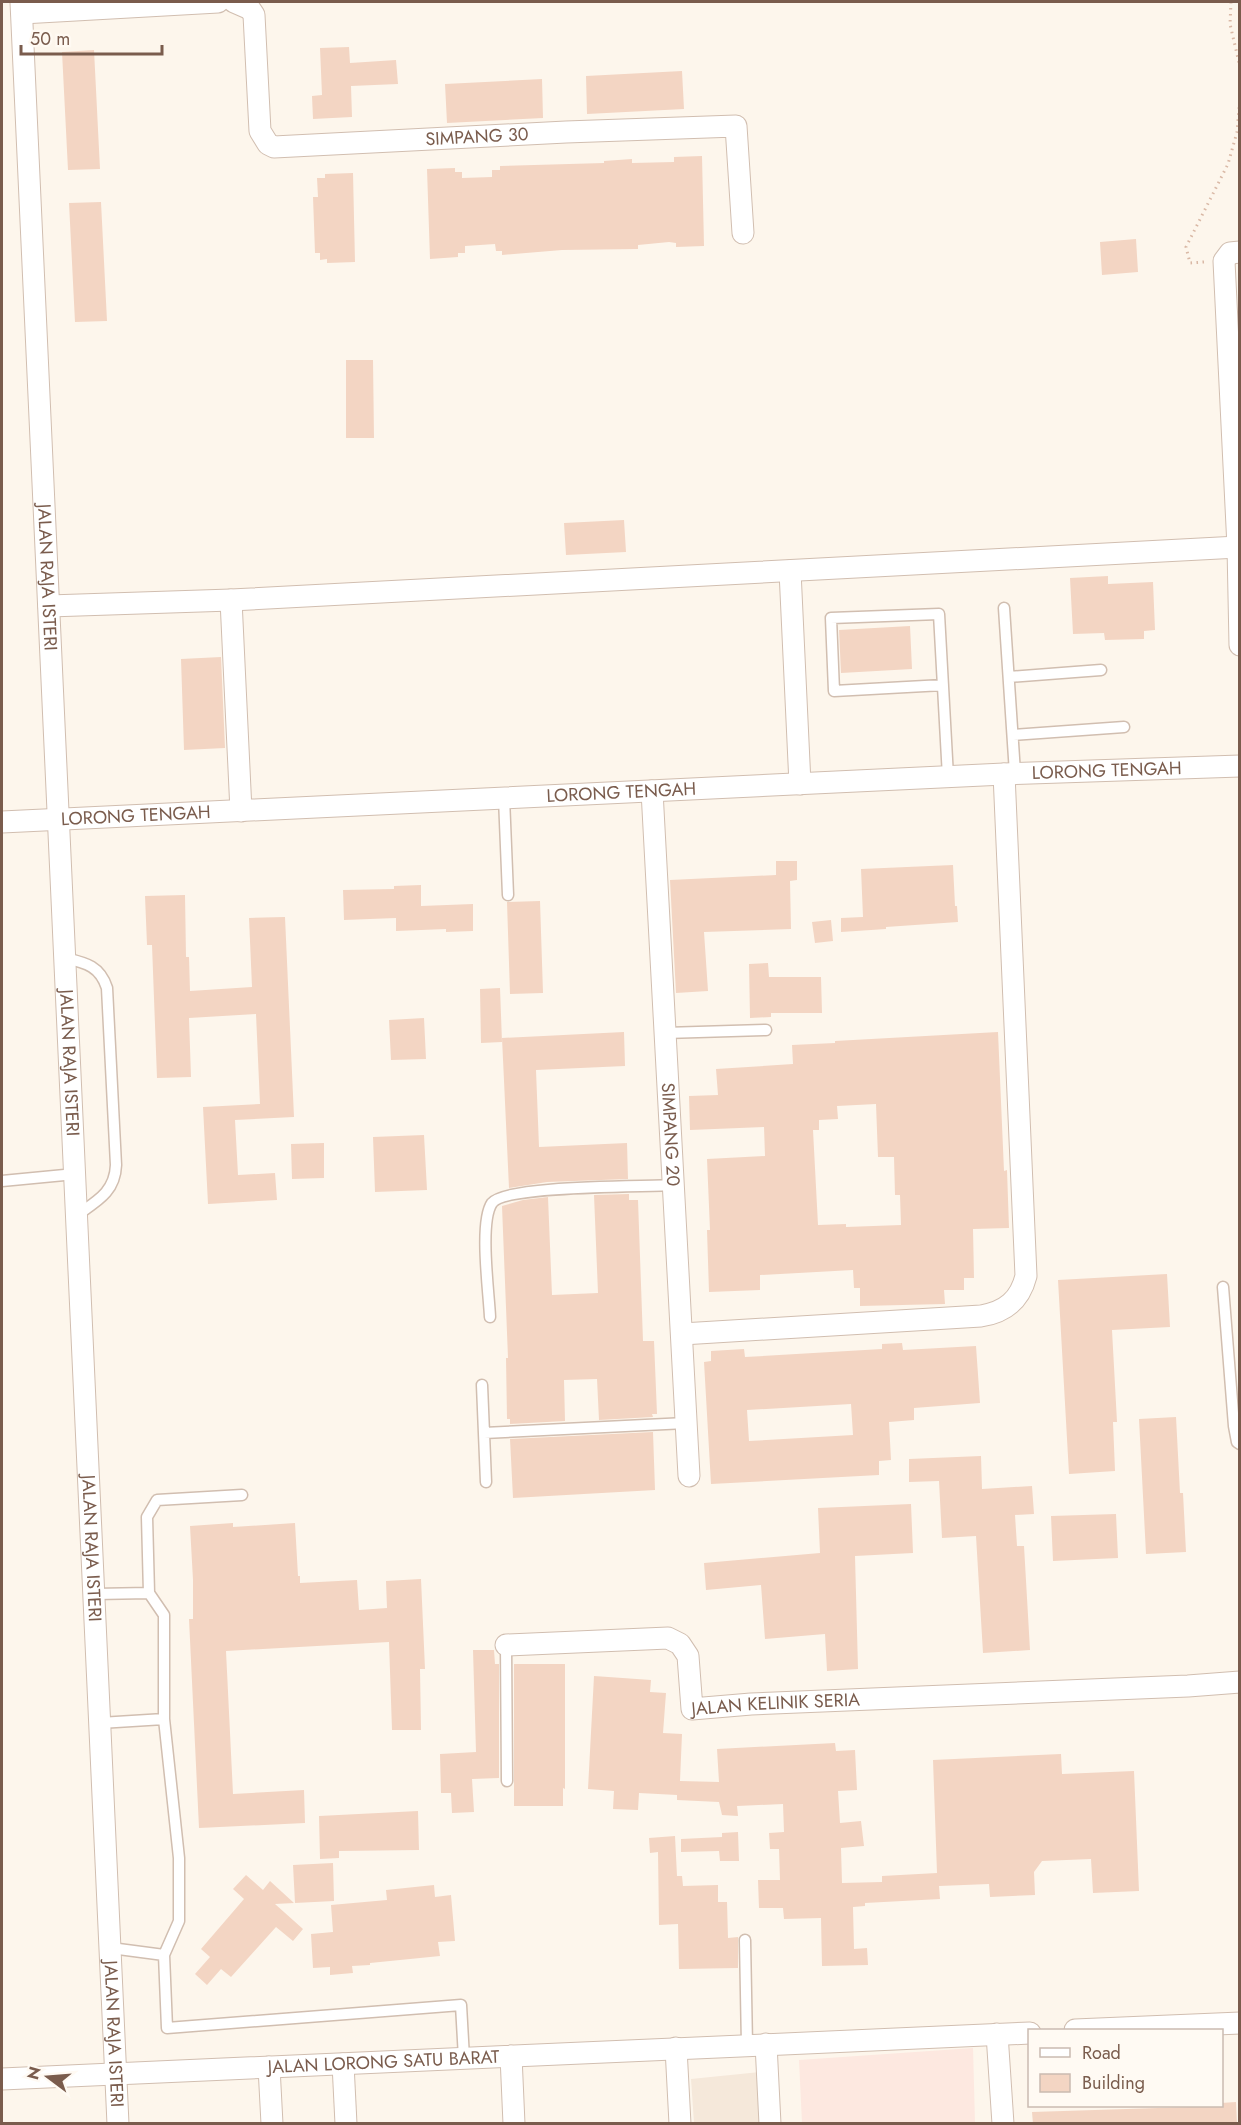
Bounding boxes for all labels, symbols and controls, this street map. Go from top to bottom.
scale bar [21,18,162,56]
text: 50 m [30,26,70,52]
street label: SIMPANG 30 [425,121,529,152]
street label: JALAN RAJA ISTERI [31,501,64,651]
street label: LORONG TENGAH [1031,755,1182,786]
street label: LORONG TENGAH [546,776,697,809]
street label: LORONG TENGAH [60,799,211,832]
street label: JALAN RAJA ISTERI [53,987,86,1137]
street label: SIMPANG 20 [655,1082,686,1187]
street label: JALAN RAJA ISTERI [75,1472,108,1622]
street label: JALAN KELINIK SERIA [688,1687,861,1722]
street label: JALAN RAJA ISTERI [97,1958,130,2108]
legend [1028,2029,1223,2107]
text: Road [1082,2040,1121,2066]
street label: JALAN LORONG SATU BARAT [265,2044,501,2080]
north arrow [18,2047,78,2107]
text: N [21,2064,47,2082]
text: Building [1082,2070,1145,2096]

